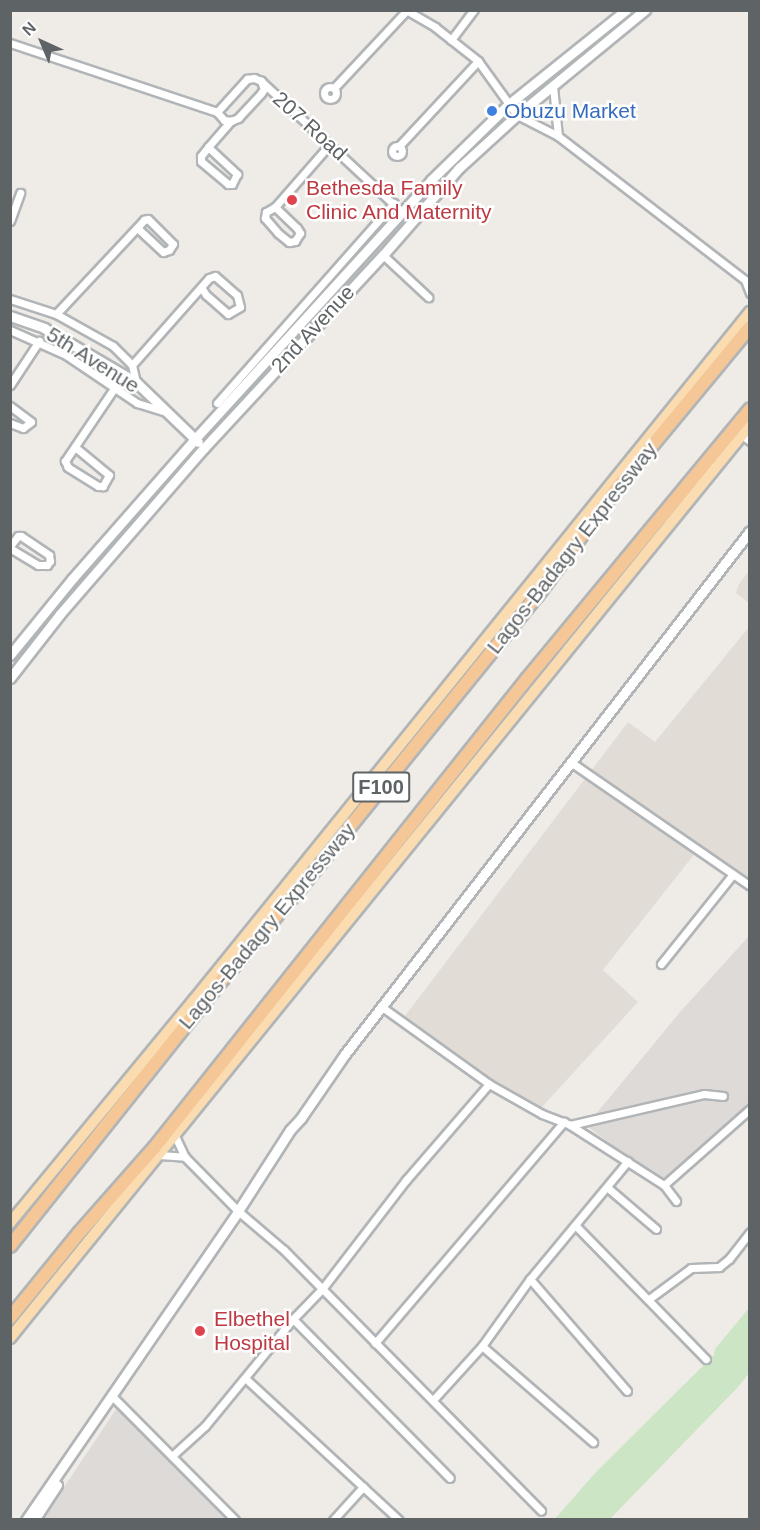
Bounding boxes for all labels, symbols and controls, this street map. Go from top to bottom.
north arrow [12,12,72,72]
text: N [19,19,39,39]
street label: 207 Road [268,86,352,166]
place label: Obuzu Market [504,98,636,124]
marker: Obuzu Market [485,104,499,118]
place label: Bethesda Family Clinic And Maternity [306,175,493,225]
marker: Bethesda Family Clinic And Maternity [283,191,301,209]
street label: 2nd Avenue [266,280,360,378]
street label: 5th Avenue [41,321,145,399]
street label: Lagos-Badagry Expressway [482,437,662,659]
road number: F100 [351,770,411,804]
street label: Lagos-Badagry Expressway [173,818,361,1034]
place label: Elbethel Hospital [214,1306,290,1356]
marker: Elbethel Hospital [191,1322,209,1340]

